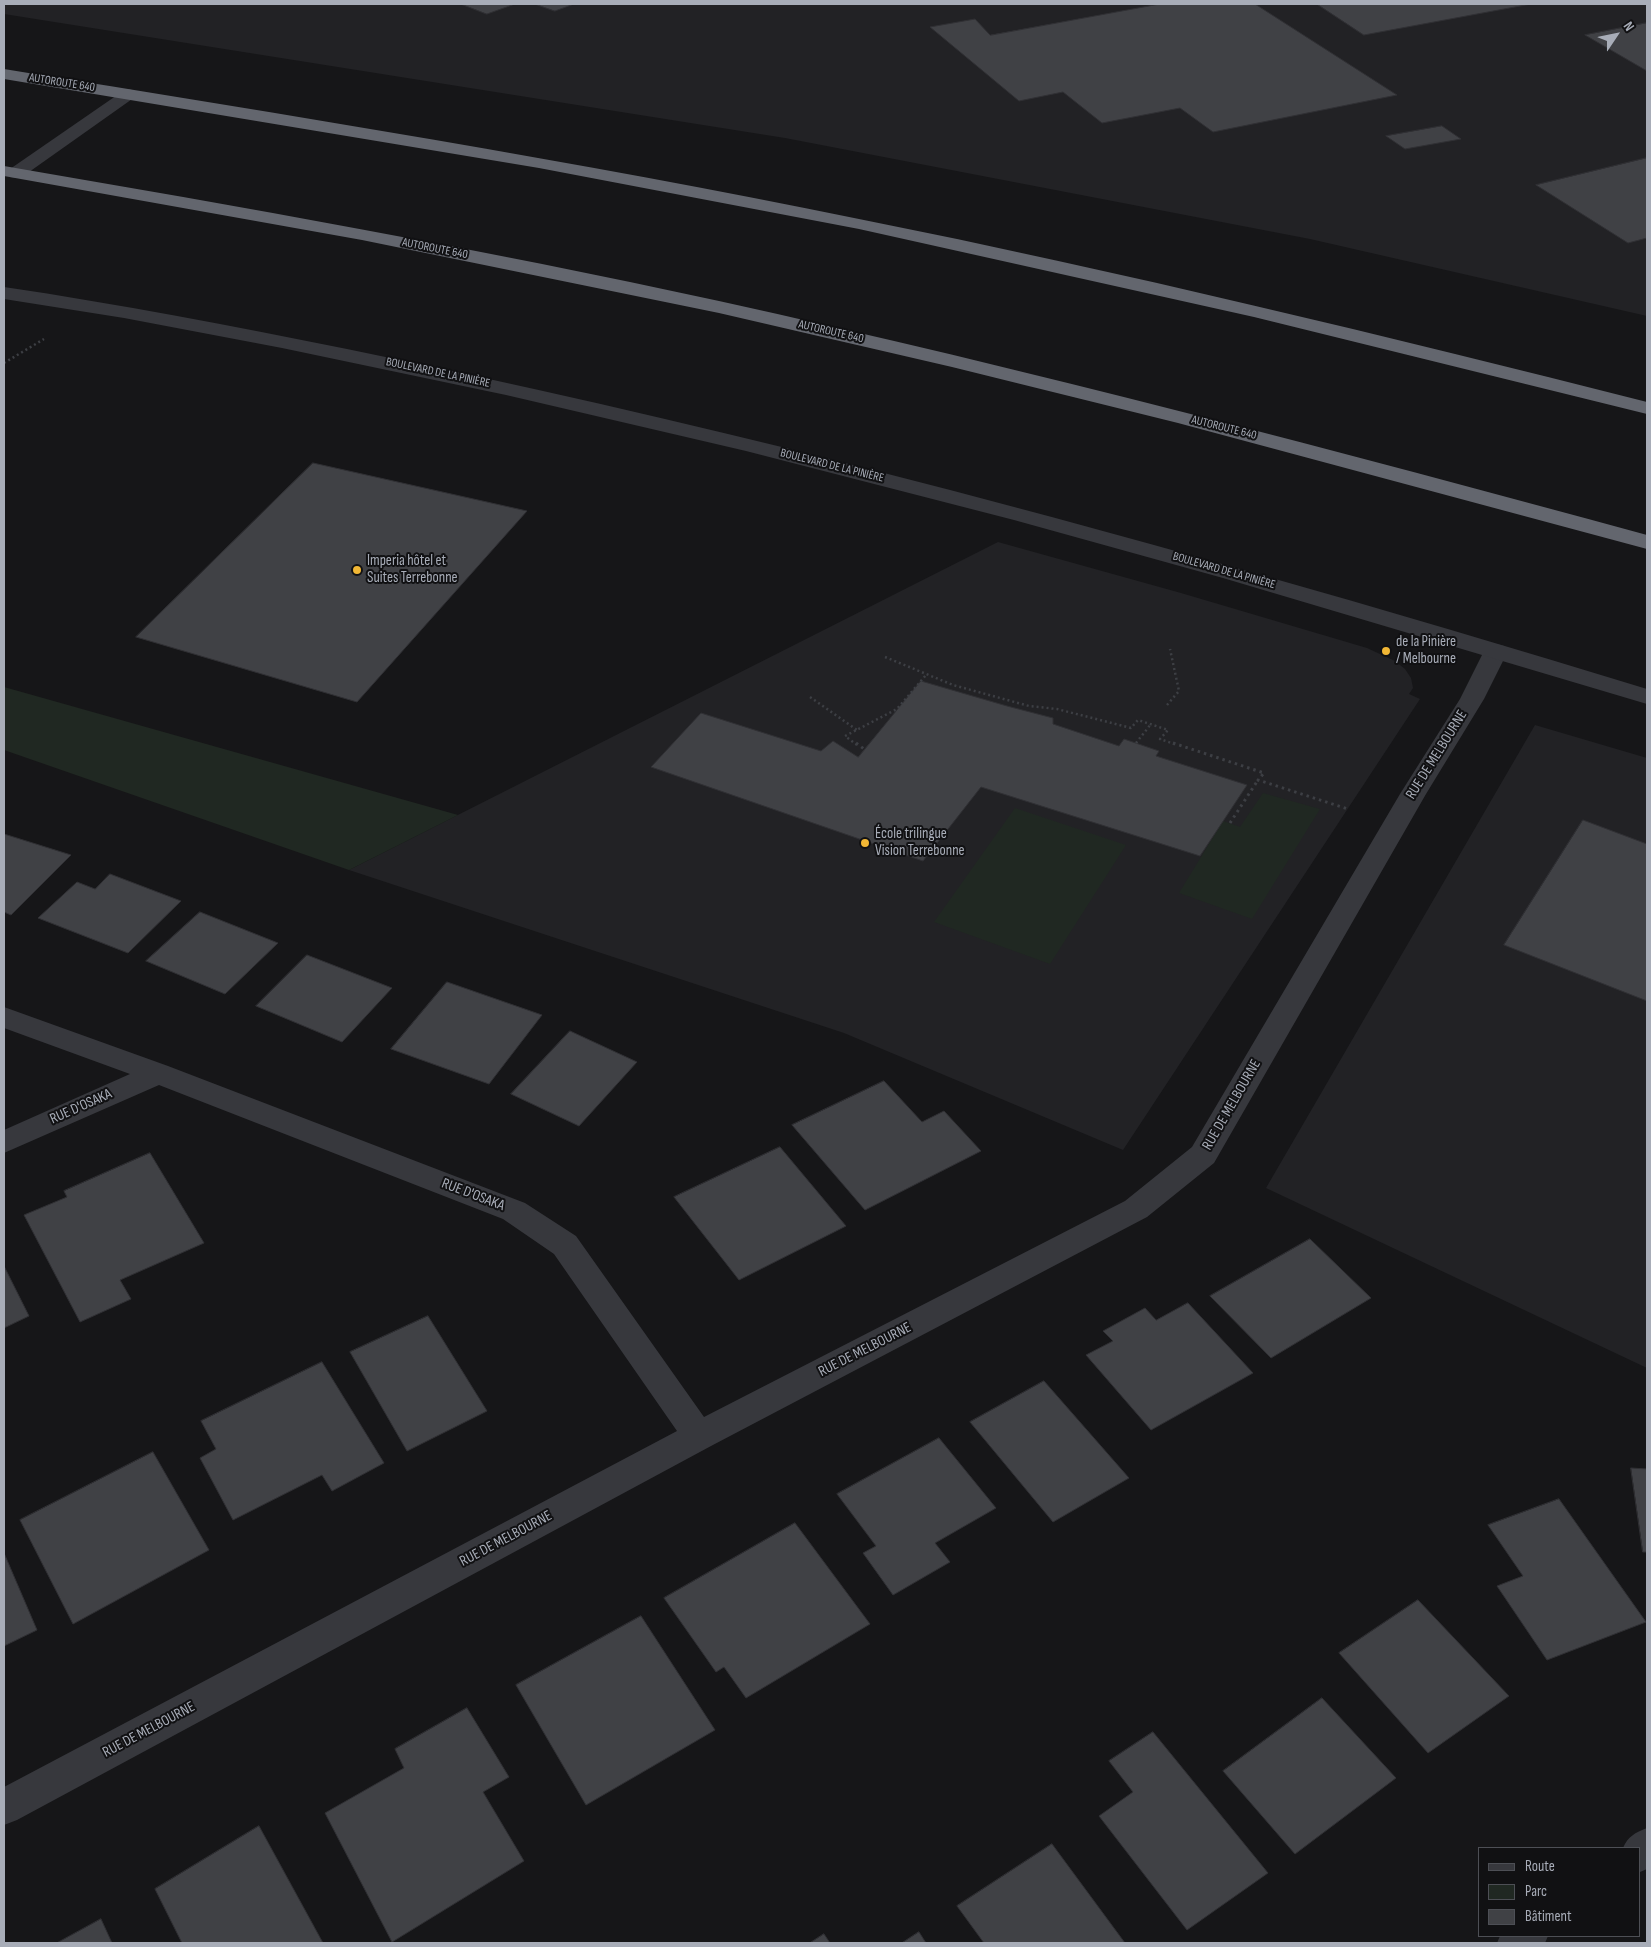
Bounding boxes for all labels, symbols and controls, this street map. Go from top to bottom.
north arrow [1591,10,1641,60]
text: N [1620,18,1638,34]
street label: AUTOROUTE 640 [28,71,96,95]
street label: AUTOROUTE 640 [401,236,469,262]
street label: AUTOROUTE 640 [797,318,865,346]
street label: BOULEVARD DE LA PINIÈRE [385,355,491,391]
street label: AUTOROUTE 640 [1190,413,1258,443]
street label: BOULEVARD DE LA PINIÈRE [779,446,885,486]
street label: BOULEVARD DE LA PINIÈRE [1171,549,1277,593]
place label: Imperia hôtel et Suites Terrebonne [367,552,458,587]
marker: Imperia hôtel et Suites Terrebonne [351,564,363,576]
place label: de la Pinière / Melbourne [1396,633,1456,668]
marker: de la Pinière / Melbourne [1380,645,1392,657]
street label: RUE DE MELBOURNE [1402,707,1472,803]
place label: École trilingue Vision Terrebonne [875,825,965,860]
marker: École trilingue Vision Terrebonne [859,837,871,849]
street label: RUE DE MELBOURNE [1199,1056,1265,1154]
street label: RUE D'OSAKA [47,1085,115,1129]
street label: RUE D'OSAKA [439,1175,507,1215]
street label: RUE DE MELBOURNE [816,1319,914,1381]
street label: RUE DE MELBOURNE [457,1507,555,1571]
street label: RUE DE MELBOURNE [100,1698,198,1762]
legend [1478,1847,1641,1937]
text: Route [1525,1857,1555,1876]
text: Parc [1525,1882,1547,1901]
text: Bâtiment [1525,1907,1572,1926]

